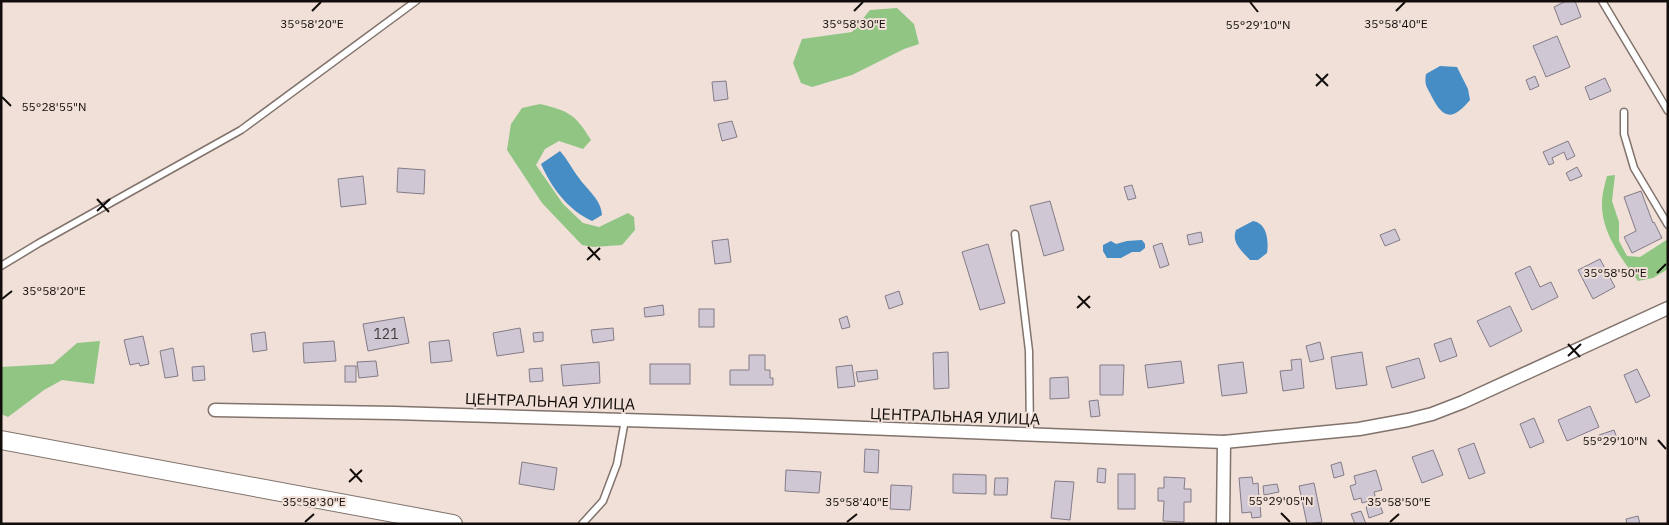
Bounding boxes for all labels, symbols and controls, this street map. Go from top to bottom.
text: 35°58'20"E [280,16,344,31]
text: 35°58'30"E [822,16,886,31]
text: 35°58'40"E [1364,16,1428,31]
text: 55°29'10"N [1225,17,1291,32]
text: 55°28'55"N [21,99,87,114]
text: 35°58'50"E [1583,265,1647,280]
text: 35°58'20"E [22,283,86,298]
house number: 121 [373,325,399,343]
street label: ЦЕНТРАЛЬНАЯ УЛИЦА [465,388,635,414]
street label: ЦЕНТРАЛЬНАЯ УЛИЦА [870,403,1040,429]
text: 55°29'10"N [1582,433,1648,448]
text: 55°29'05"N [1248,493,1314,508]
text: 35°58'30"E [282,494,346,509]
text: 35°58'40"E [825,494,889,509]
text: 35°58'50"E [1367,494,1431,509]

